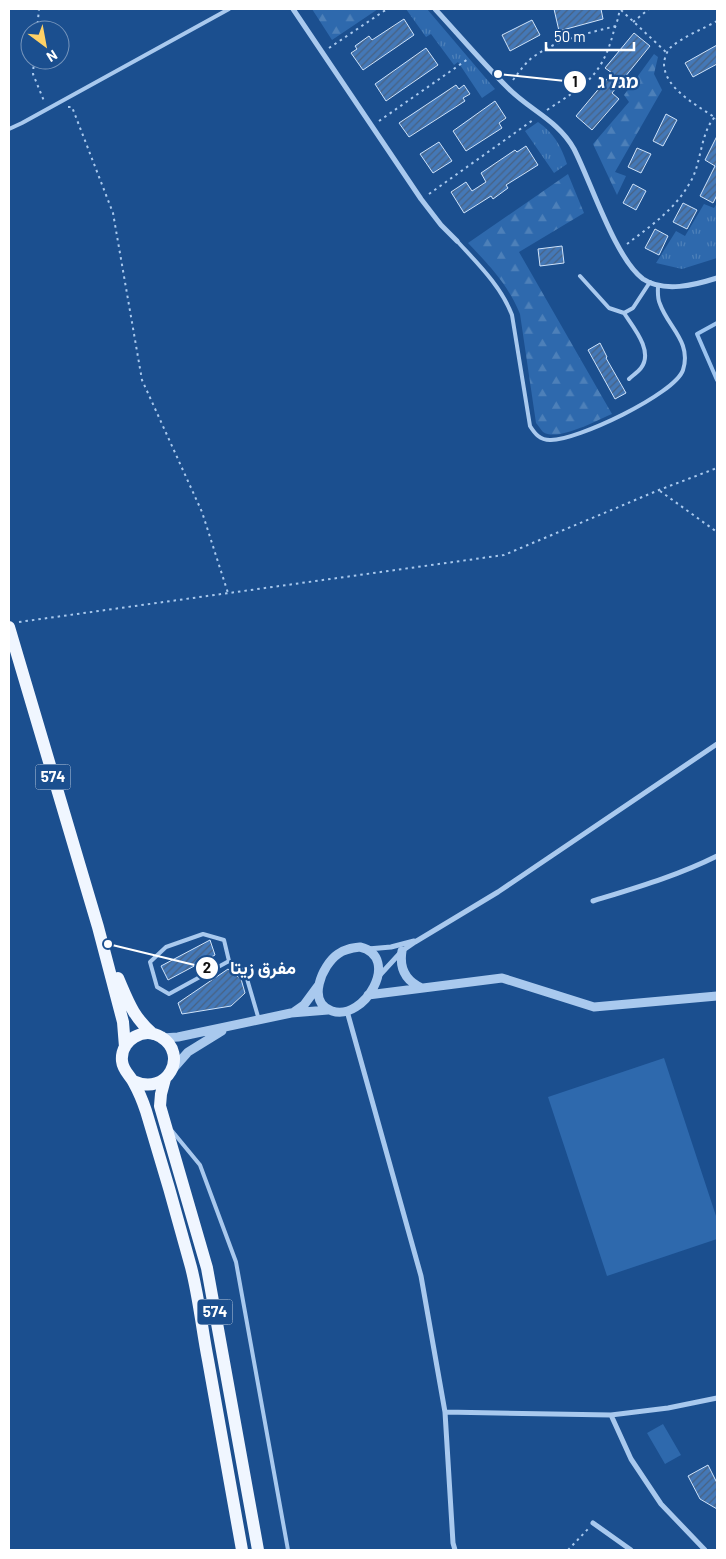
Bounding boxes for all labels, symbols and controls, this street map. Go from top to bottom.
north arrow [20,20,70,70]
scale bar [546,20,634,52]
text: 50 m [554,27,586,45]
text: N [44,47,61,66]
callout: מגל ג [563,65,648,98]
text: מגל ג [598,70,639,92]
text: 1 [572,72,578,90]
road number: 574 [36,764,70,790]
callout: مفرق زيتا [195,952,306,985]
text: مفرق زيتا [230,956,296,979]
text: 2 [203,958,211,976]
road number: 574 [198,1300,232,1324]

